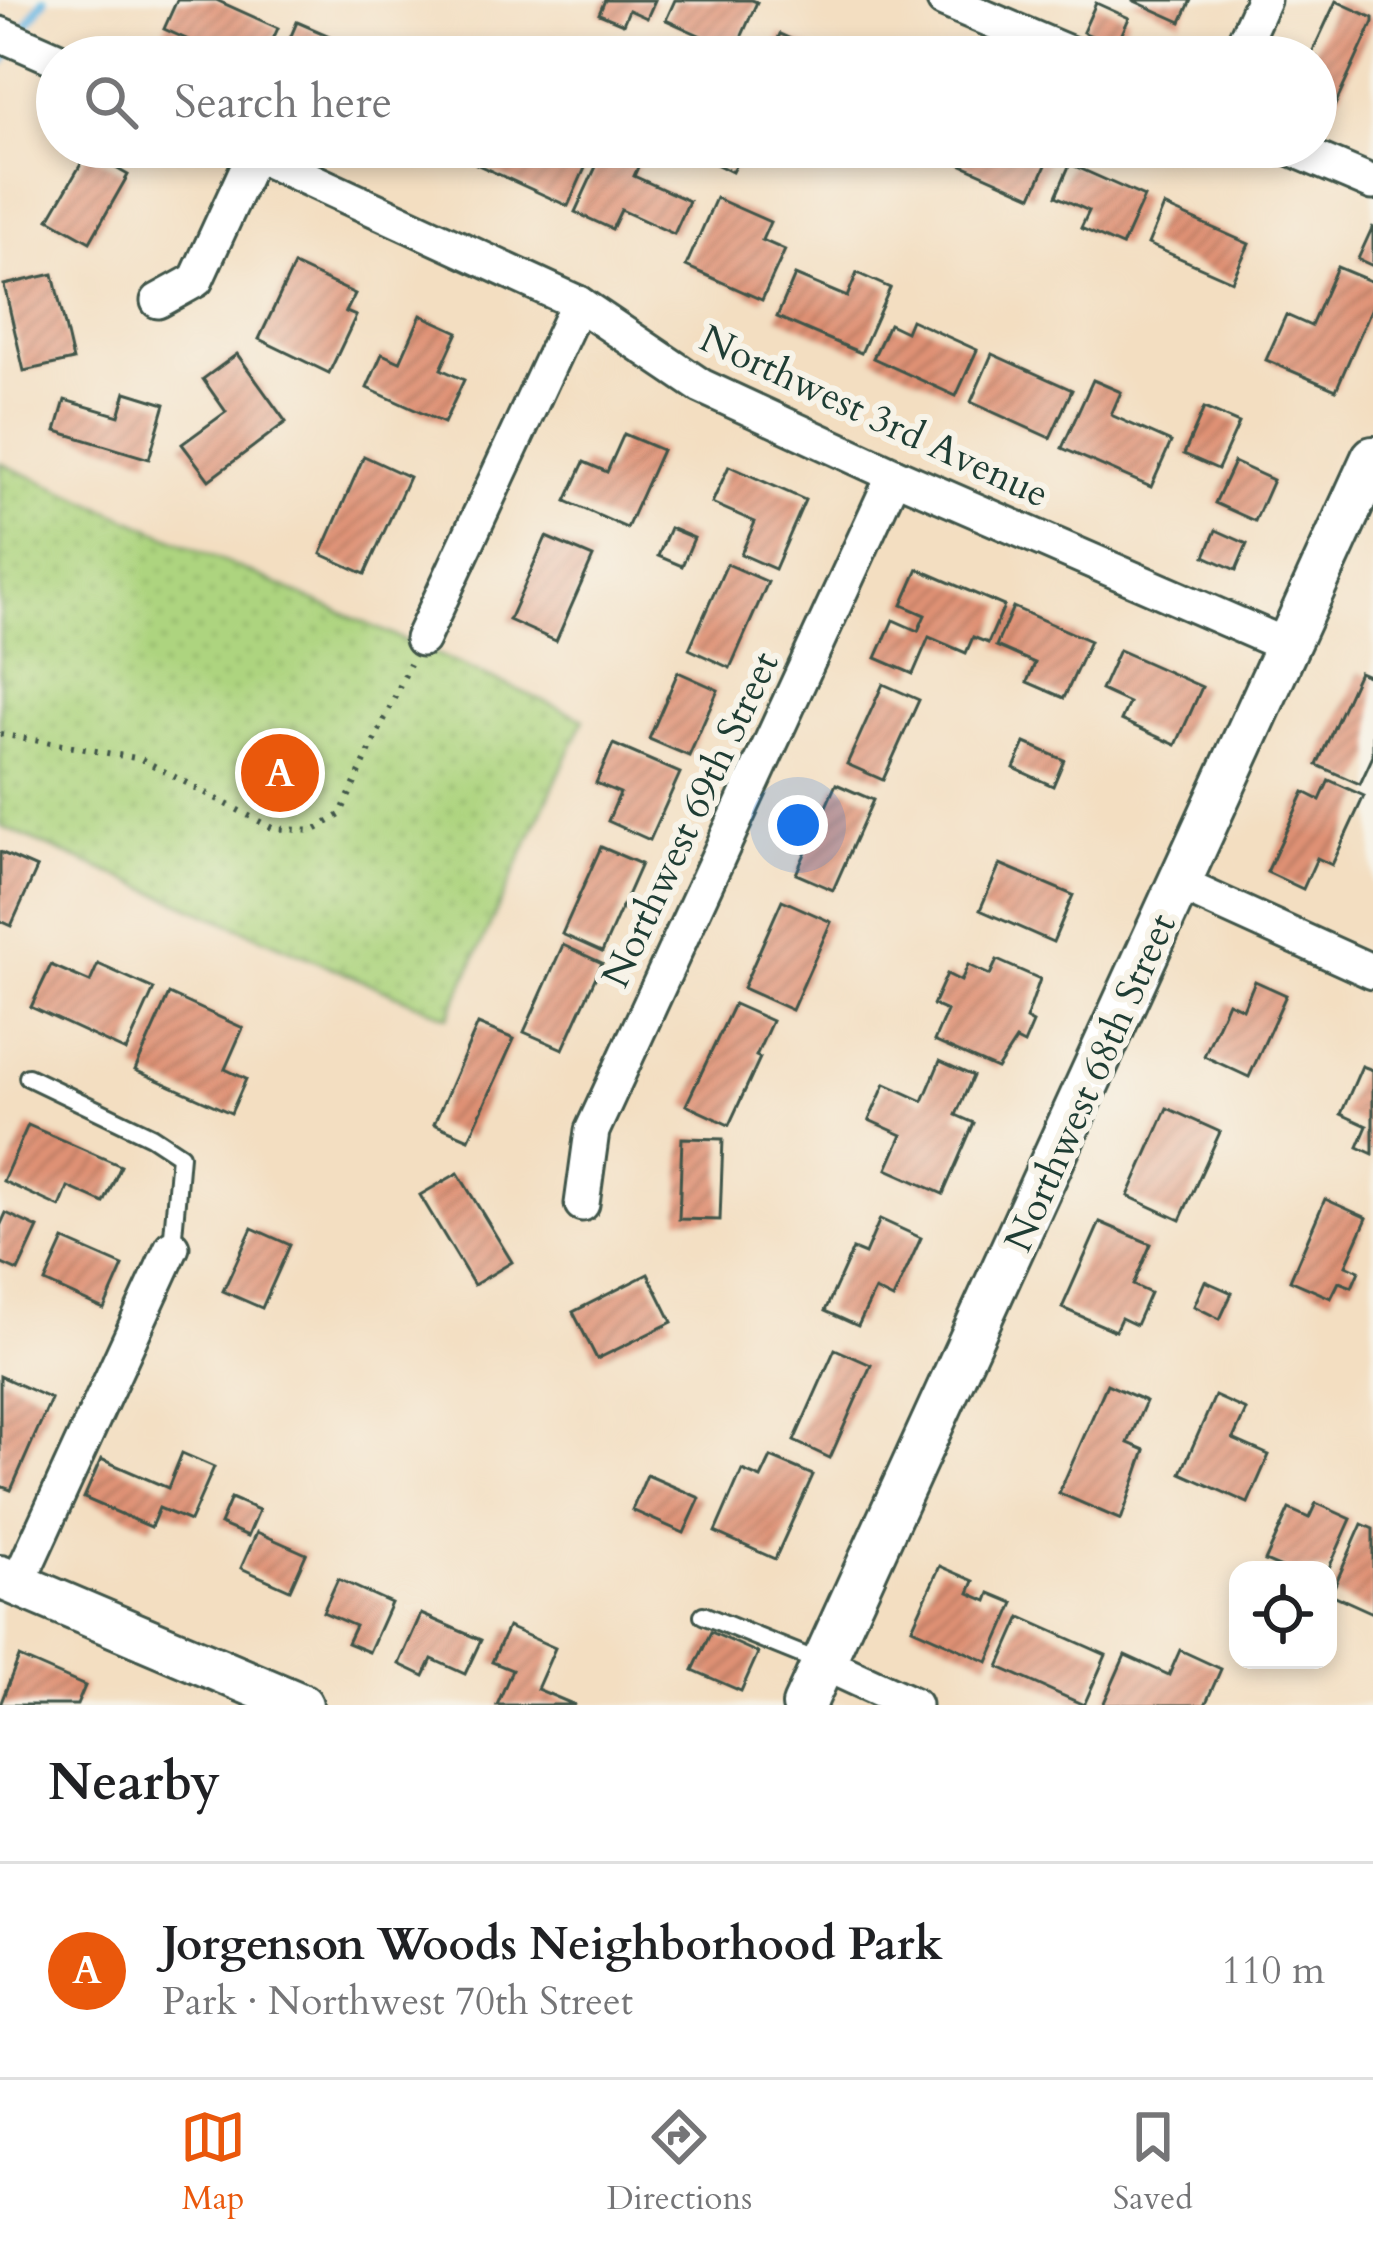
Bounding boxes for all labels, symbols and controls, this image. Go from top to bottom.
search box [36,36,1337,168]
icon: search [78,69,144,135]
text: Search here [174,72,392,133]
street label: Northwest 3rd Avenue [691,312,1057,520]
street label: Northwest 69th Street [589,643,792,996]
pin: A [241,728,319,818]
your location [768,795,828,855]
street label: Northwest 68th Street [992,905,1189,1260]
map controls [1229,1561,1337,1669]
button: locate [1229,1561,1337,1669]
text: Nearby [48,1748,220,1818]
text: Jorgenson Woods Neighborhood Park [162,1914,943,1975]
text: A [72,1944,102,1997]
text: 110 m [1222,1944,1325,1997]
text: Park · Northwest 70th Street [162,1975,633,2028]
tab: Map [180,2104,246,2221]
tab: Directions [607,2104,752,2221]
tab: Saved [1113,2104,1193,2221]

